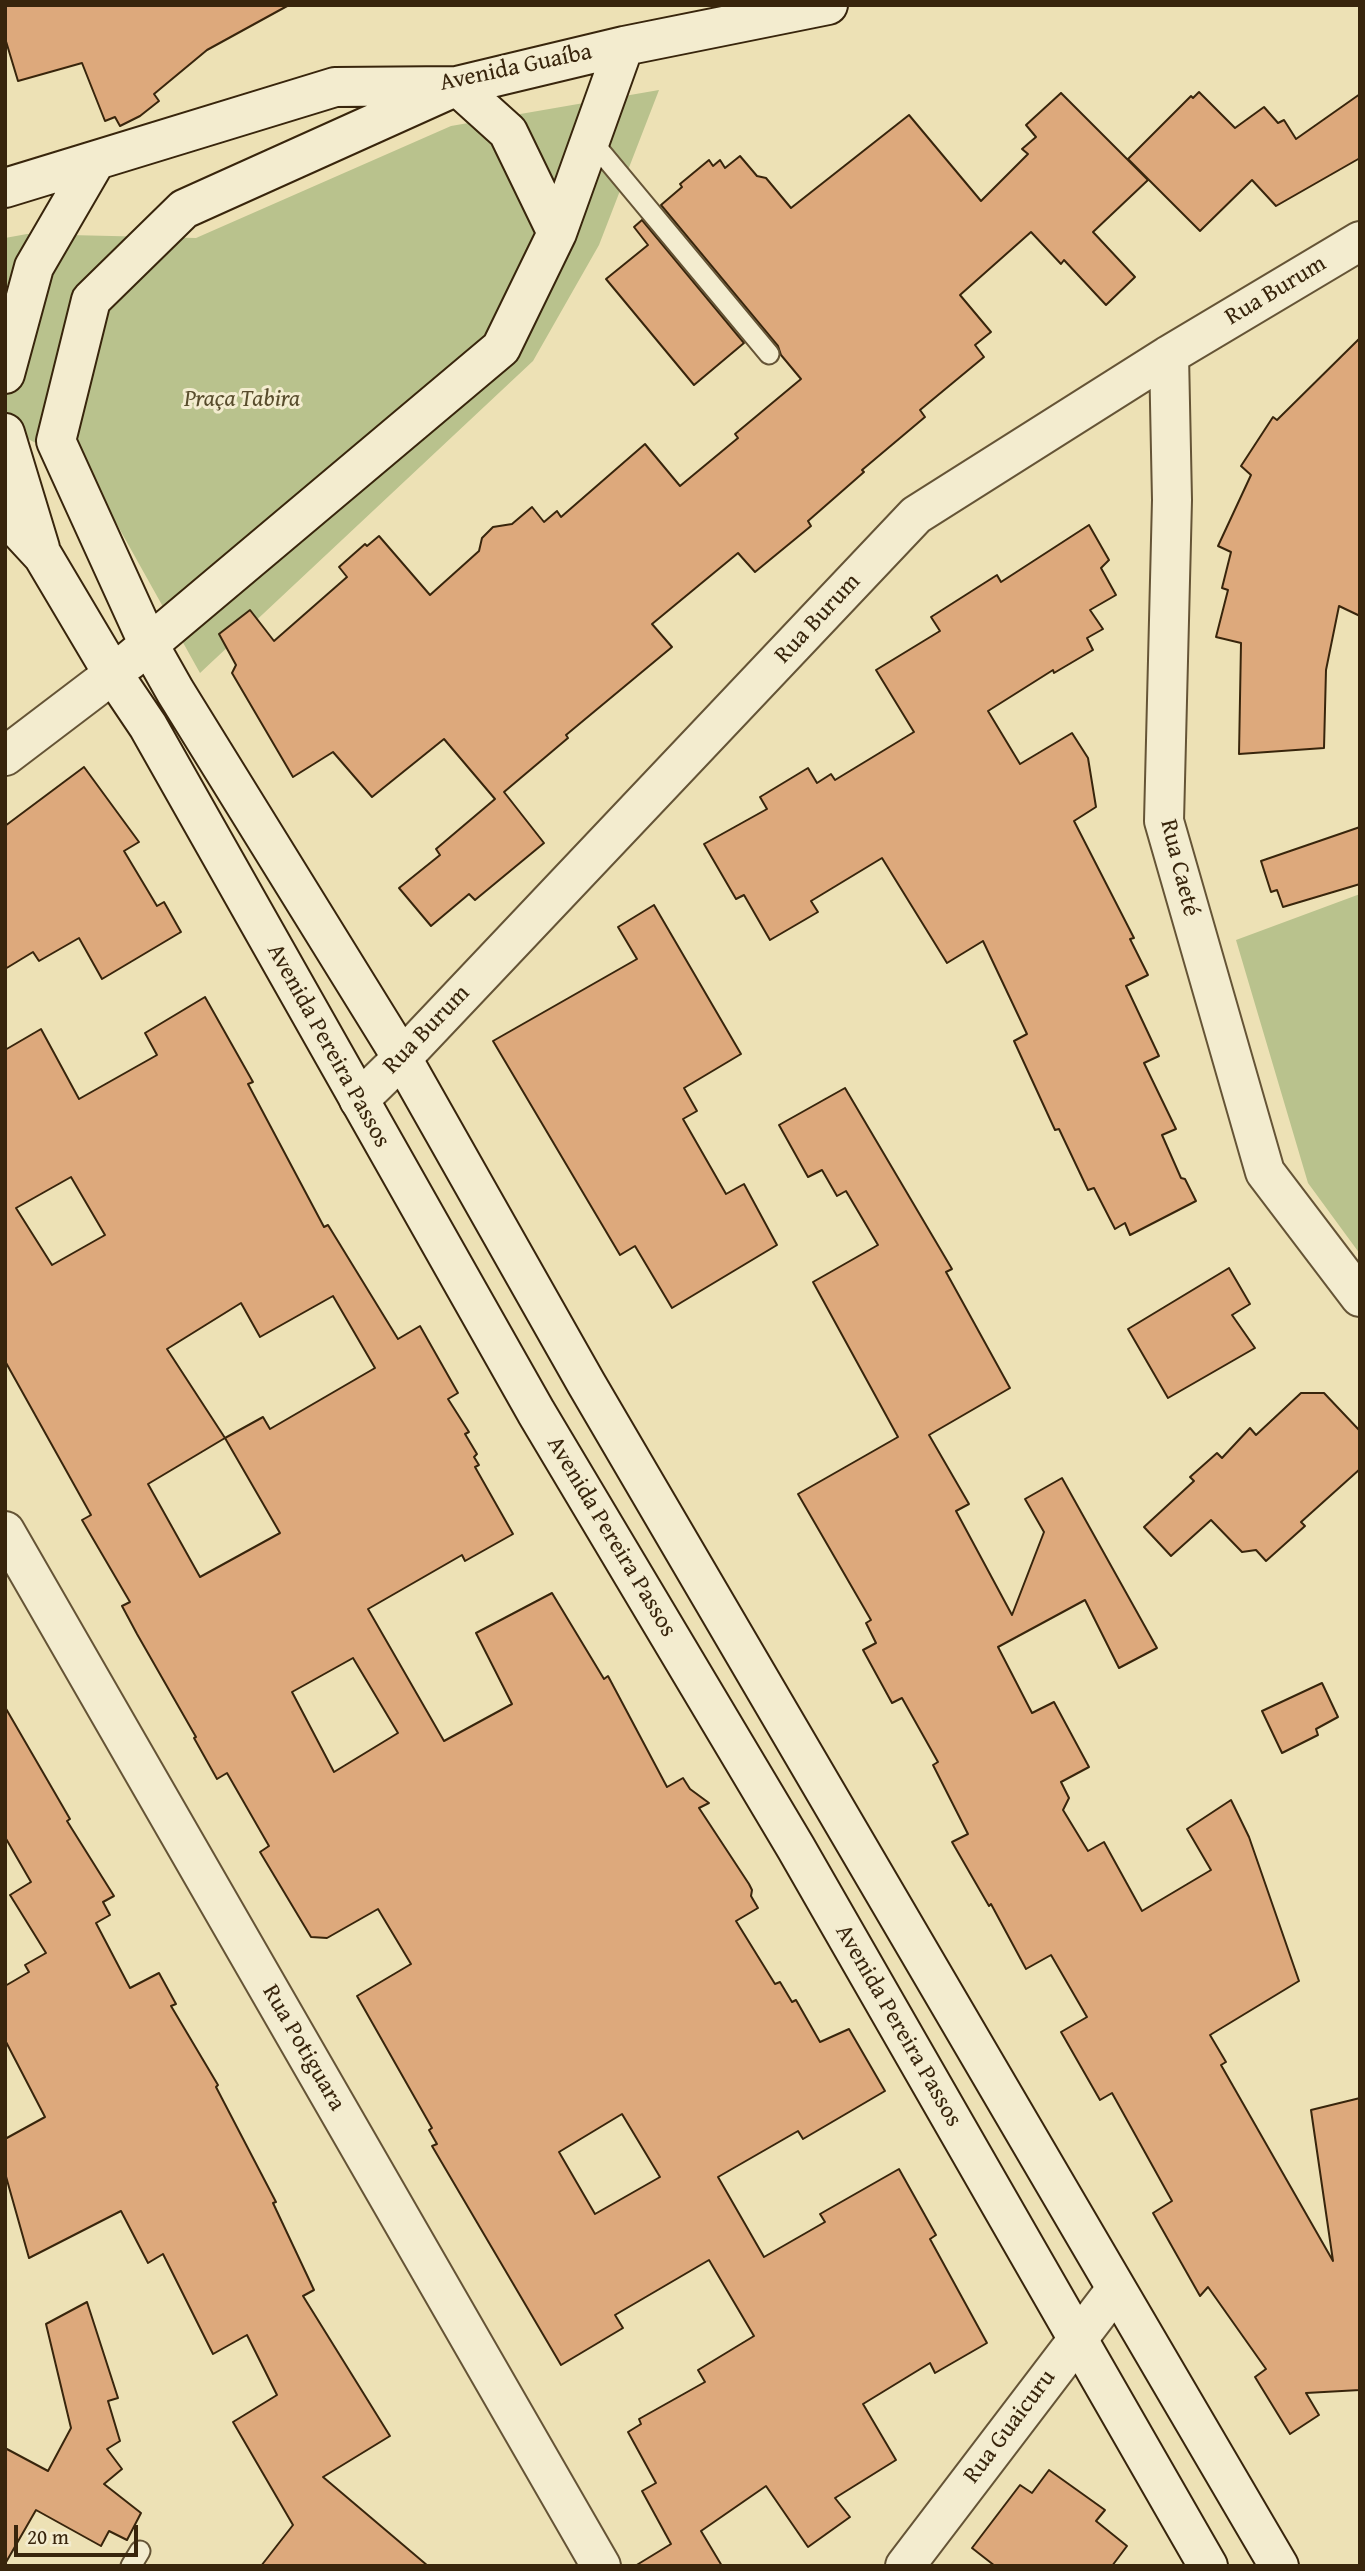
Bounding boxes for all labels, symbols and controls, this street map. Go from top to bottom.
street label: Avenida Guaíba [437,38,595,98]
street label: Rua Burum [1220,250,1332,332]
park label: Praça Tabira [184,386,300,414]
street label: Rua Burum [769,568,867,670]
street label: Rua Caeté [1153,817,1205,919]
street label: Avenida Pereira Passos [260,939,396,1153]
street label: Rua Burum [378,980,476,1080]
street label: Avenida Pereira Passos [540,1432,682,1642]
street label: Avenida Pereira Passos [828,1920,968,2132]
street label: Rua Potiguara [255,1980,351,2116]
street label: Rua Guaicuru [958,2364,1062,2490]
scale bar [18,2512,142,2556]
text: 20 m [27,2521,69,2552]

